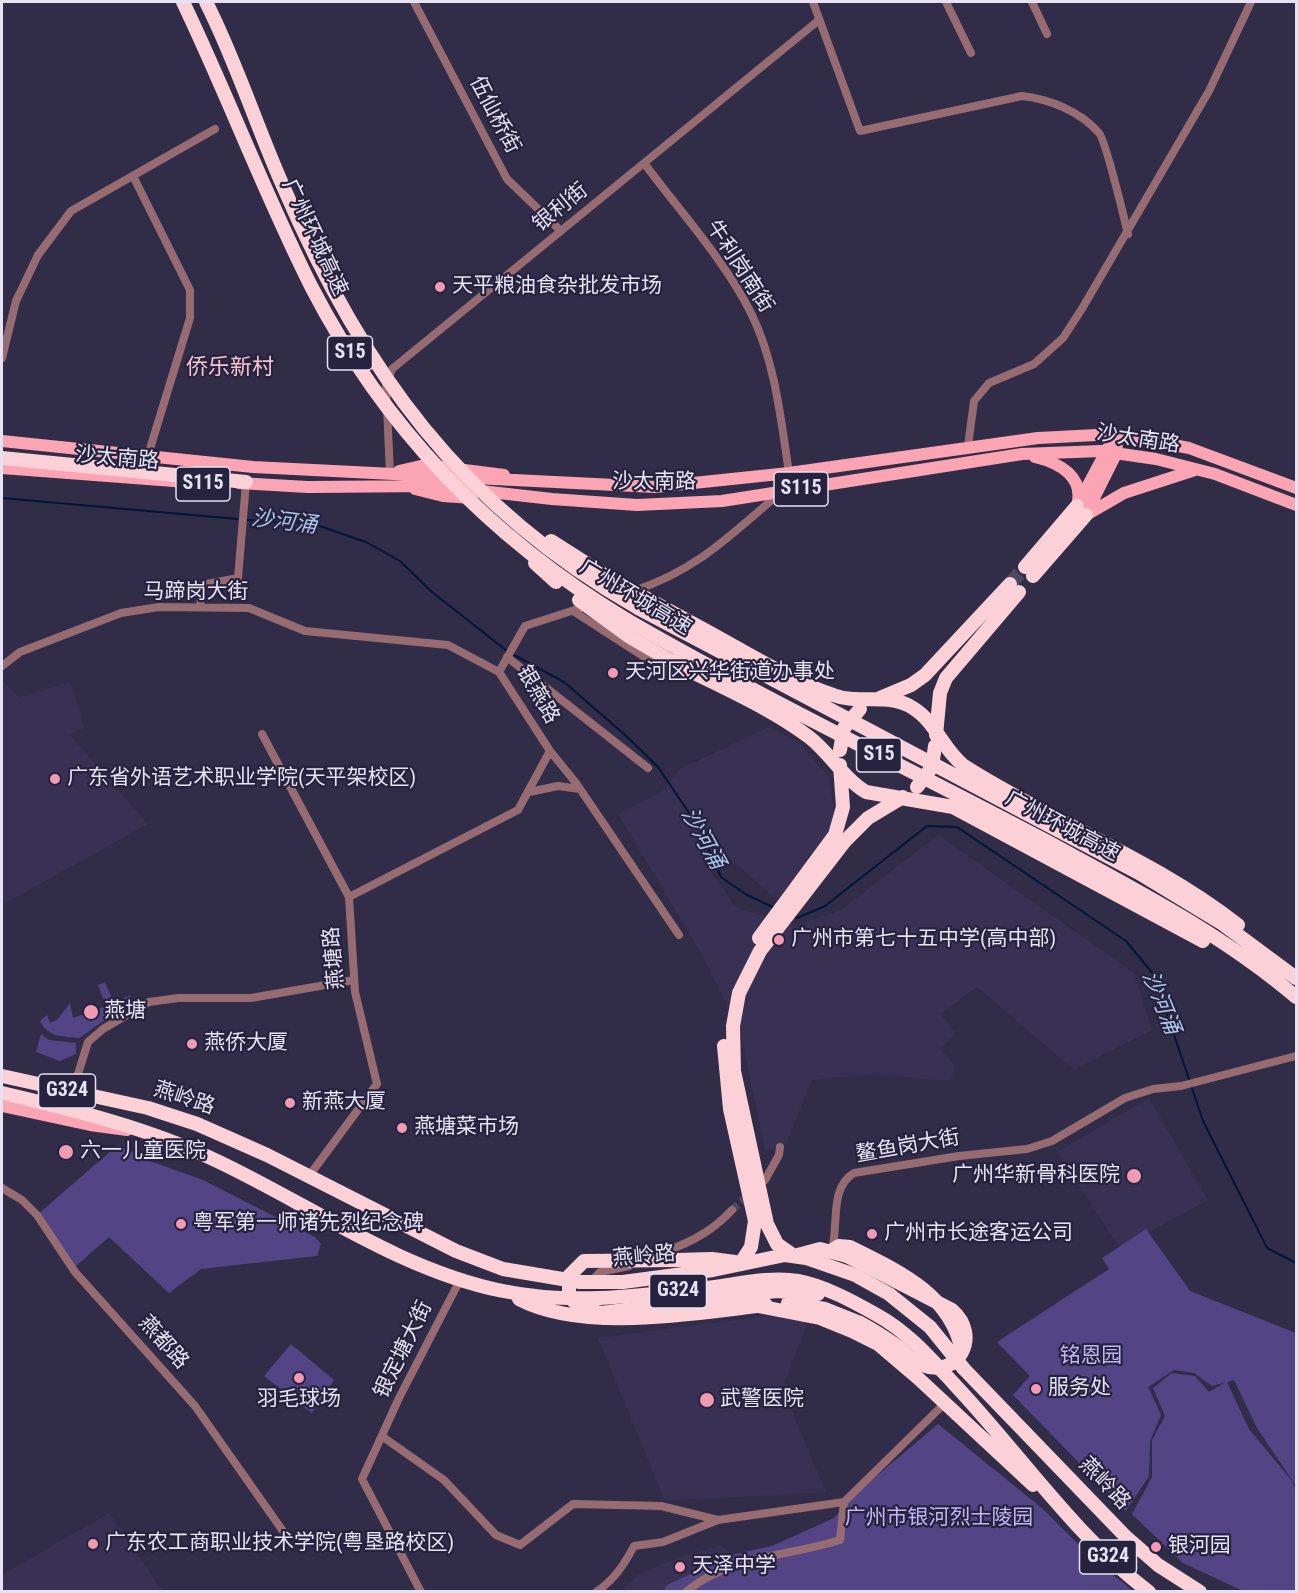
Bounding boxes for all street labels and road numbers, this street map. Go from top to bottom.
street label: 伍仙桥街 [463,72,525,158]
street label: 广州环城高速 [276,176,352,300]
street label: 银利街 [529,178,593,238]
street label: 牛利岗南街 [700,216,778,318]
road number: S15 [328,336,372,370]
street label: 沙太南路 [1095,421,1181,459]
street label: 沙太南路 [74,443,160,475]
road number: S115 [176,467,230,501]
street label: 沙太南路 [612,470,696,496]
road number: S115 [774,472,828,506]
street label: 广州环城高速 [575,555,695,641]
street label: 马蹄岗大街 [144,580,248,606]
street label: 银燕路 [510,661,564,729]
road number: S15 [856,738,902,772]
street label: 广州环城高速 [1000,786,1124,868]
street label: 燕塘路 [320,926,350,990]
road number: G324 [38,1074,96,1108]
street label: 燕岭路 [150,1077,218,1121]
street label: 鳌鱼岗大街 [854,1125,962,1169]
street label: 燕岭路 [612,1242,676,1272]
road number: G324 [650,1274,706,1308]
street label: 银定塘大街 [370,1297,438,1403]
street label: 燕都路 [133,1311,193,1375]
street label: 燕岭路 [1073,1453,1135,1515]
road number: G324 [1080,1540,1136,1574]

